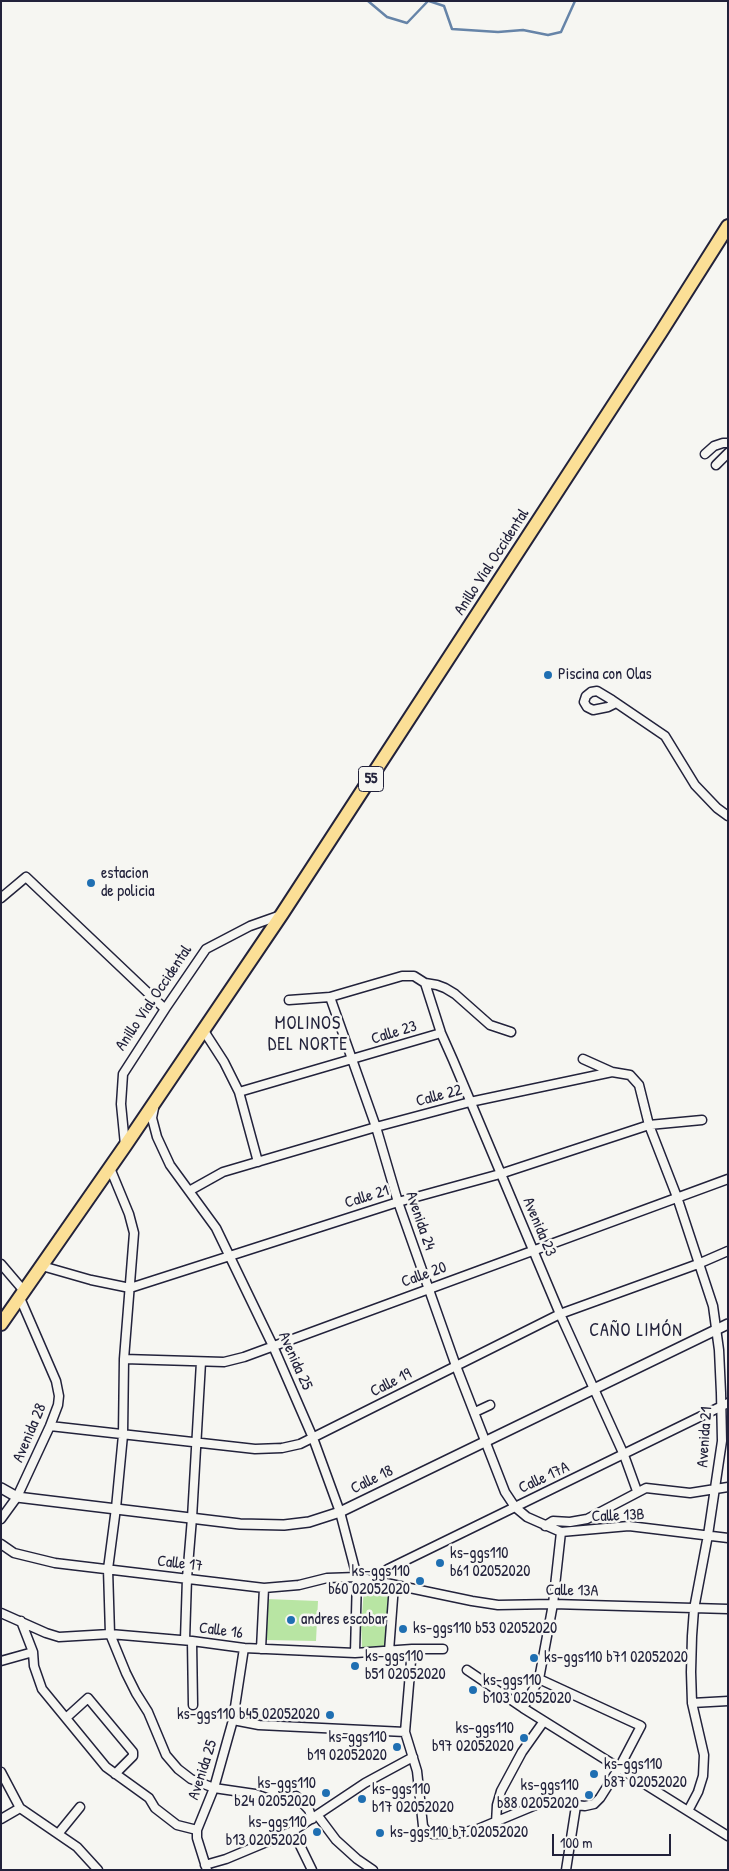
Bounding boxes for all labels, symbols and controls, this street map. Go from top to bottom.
street label: Anillo Vial Occidental [450,505,534,619]
place label: Piscina con Olas [558,665,652,685]
marker: Piscina con Olas [542,669,554,681]
road number: 55 [358,766,384,792]
place label: estacion de policia [101,864,154,902]
marker: estacion de policia [85,877,97,889]
street label: Anillo Vial Occidental [112,942,196,1054]
district label: MOLINOS DEL NORTE [267,1013,349,1056]
street label: Calle 23 [369,1017,419,1049]
street label: Calle 22 [414,1081,464,1111]
street label: Calle 21 [343,1181,391,1213]
street label: Avenida 24 [401,1189,439,1253]
street label: Avenida 23 [518,1195,560,1259]
street label: Calle 20 [399,1258,449,1292]
district label: CAÑO LIMÓN [588,1320,684,1342]
street label: Avenida 25 [274,1329,316,1393]
street label: Calle 19 [367,1365,415,1401]
street label: Avenida 28 [9,1401,51,1465]
street label: Avenida 21 [693,1406,717,1468]
street label: Calle 17A [516,1458,572,1498]
street label: Calle 18 [348,1462,396,1498]
street label: Calle 13B [591,1505,645,1527]
place label: ks-ggs110 b61 02052020 [450,1544,530,1582]
street label: Calle 17 [156,1552,204,1576]
marker: ks-ggs110 b61 02052020 [434,1557,446,1569]
place label: ks-ggs110 b60 02052020 [328,1562,410,1600]
marker: ks-ggs110 b60 02052020 [414,1575,426,1587]
street label: Calle 13A [545,1581,599,1601]
place label: andres escobar [301,1610,387,1630]
marker: andres escobar [285,1614,297,1626]
street label: Calle 16 [198,1619,244,1643]
place label: ks-ggs110 b53 02052020 [413,1619,557,1639]
marker: ks-ggs110 b53 02052020 [397,1623,409,1635]
place label: ks-ggs110 b51 02052020 [365,1647,446,1685]
place label: ks-ggs110 b71 02052020 [544,1648,688,1668]
marker: ks-ggs110 b71 02052020 [528,1652,540,1664]
marker: ks-ggs110 b51 02052020 [349,1660,361,1672]
place label: ks-ggs110 b103 02052020 [483,1671,571,1709]
marker: ks-ggs110 b103 02052020 [467,1684,479,1696]
place label: ks-ggs110 b45 02052020 [177,1705,320,1725]
marker: ks-ggs110 b45 02052020 [324,1709,336,1721]
place label: ks-ggs110 b97 02052020 [432,1719,514,1757]
place label: ks-ggs110 b19 02052020 [307,1728,387,1766]
marker: ks-ggs110 b97 02052020 [518,1732,530,1744]
street label: Avenida 25 [184,1738,222,1802]
marker: ks-ggs110 b19 02052020 [391,1741,403,1753]
place label: ks-ggs110 b87 02052020 [604,1755,687,1793]
marker: ks-ggs110 b87 02052020 [588,1768,600,1780]
place label: ks-ggs110 b24 02052020 [234,1774,316,1812]
place label: ks-ggs110 b88 02052020 [497,1776,579,1814]
place label: ks-ggs110 b17 02052020 [372,1780,454,1818]
marker: ks-ggs110 b24 02052020 [320,1787,332,1799]
marker: ks-ggs110 b88 02052020 [583,1789,595,1801]
marker: ks-ggs110 b17 02052020 [356,1793,368,1805]
place label: ks-ggs110 b13 02052020 [226,1813,307,1851]
place label: ks-ggs110 b7 02052020 [390,1823,528,1843]
scale bar [554,1824,673,1856]
marker: ks-ggs110 b13 02052020 [311,1826,323,1838]
marker: ks-ggs110 b7 02052020 [374,1827,386,1839]
text: 100 m [560,1832,593,1853]

